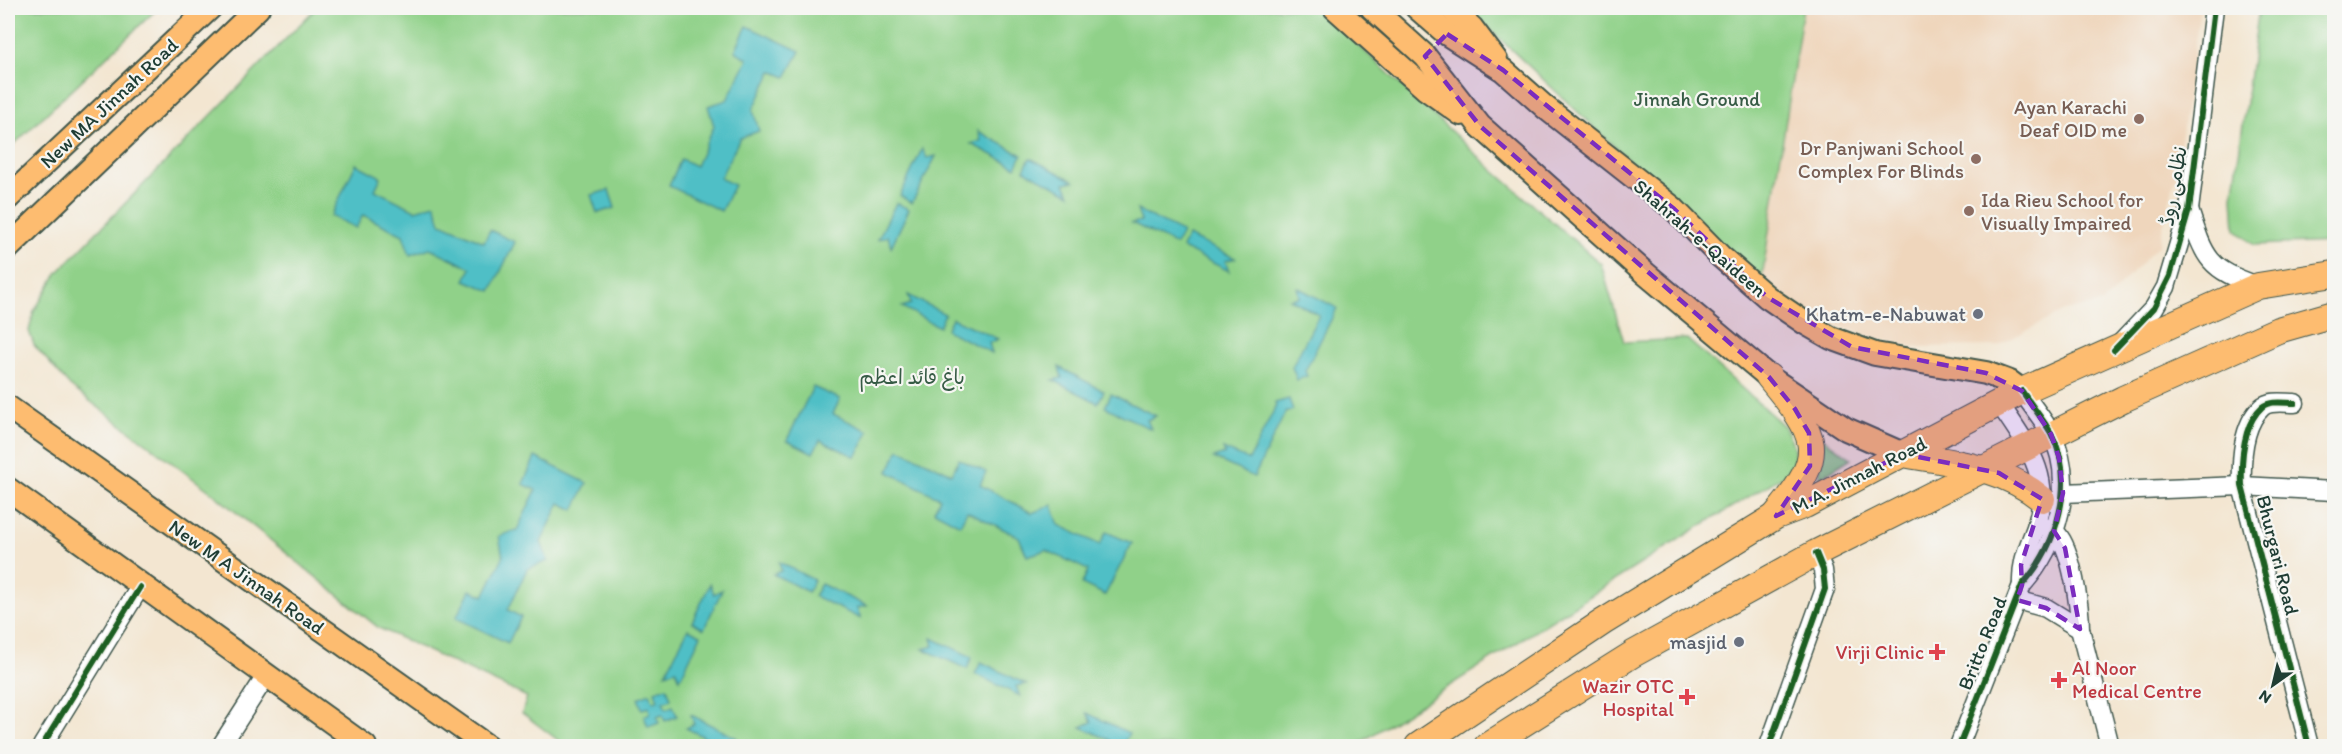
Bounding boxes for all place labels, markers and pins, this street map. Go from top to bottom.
place label: Ayan Karachi Deaf OID me [2014,95,2127,142]
marker: Ayan Karachi Deaf OID me [2132,112,2146,126]
place label: Dr Panjwani School Complex For Blinds [1798,136,1964,183]
marker: Dr Panjwani School Complex For Blinds [1969,152,1983,166]
place label: Ida Rieu School for Visually Impaired [1981,188,2143,235]
marker: Ida Rieu School for Visually Impaired [1962,204,1976,218]
place label: Khatm-e-Nabuwat [1806,302,1966,326]
marker: Khatm-e-Nabuwat [1971,307,1985,321]
place label: masjid [1670,630,1727,654]
marker: masjid [1732,635,1746,649]
place label: Virji Clinic [1835,640,1924,664]
marker: Virji Clinic [1928,643,1946,661]
place label: Al Noor Medical Centre [2072,656,2202,703]
marker: Al Noor Medical Centre [2050,671,2068,689]
place label: Wazir OTC Hospital [1582,674,1674,721]
marker: Wazir OTC Hospital [1678,688,1696,706]

